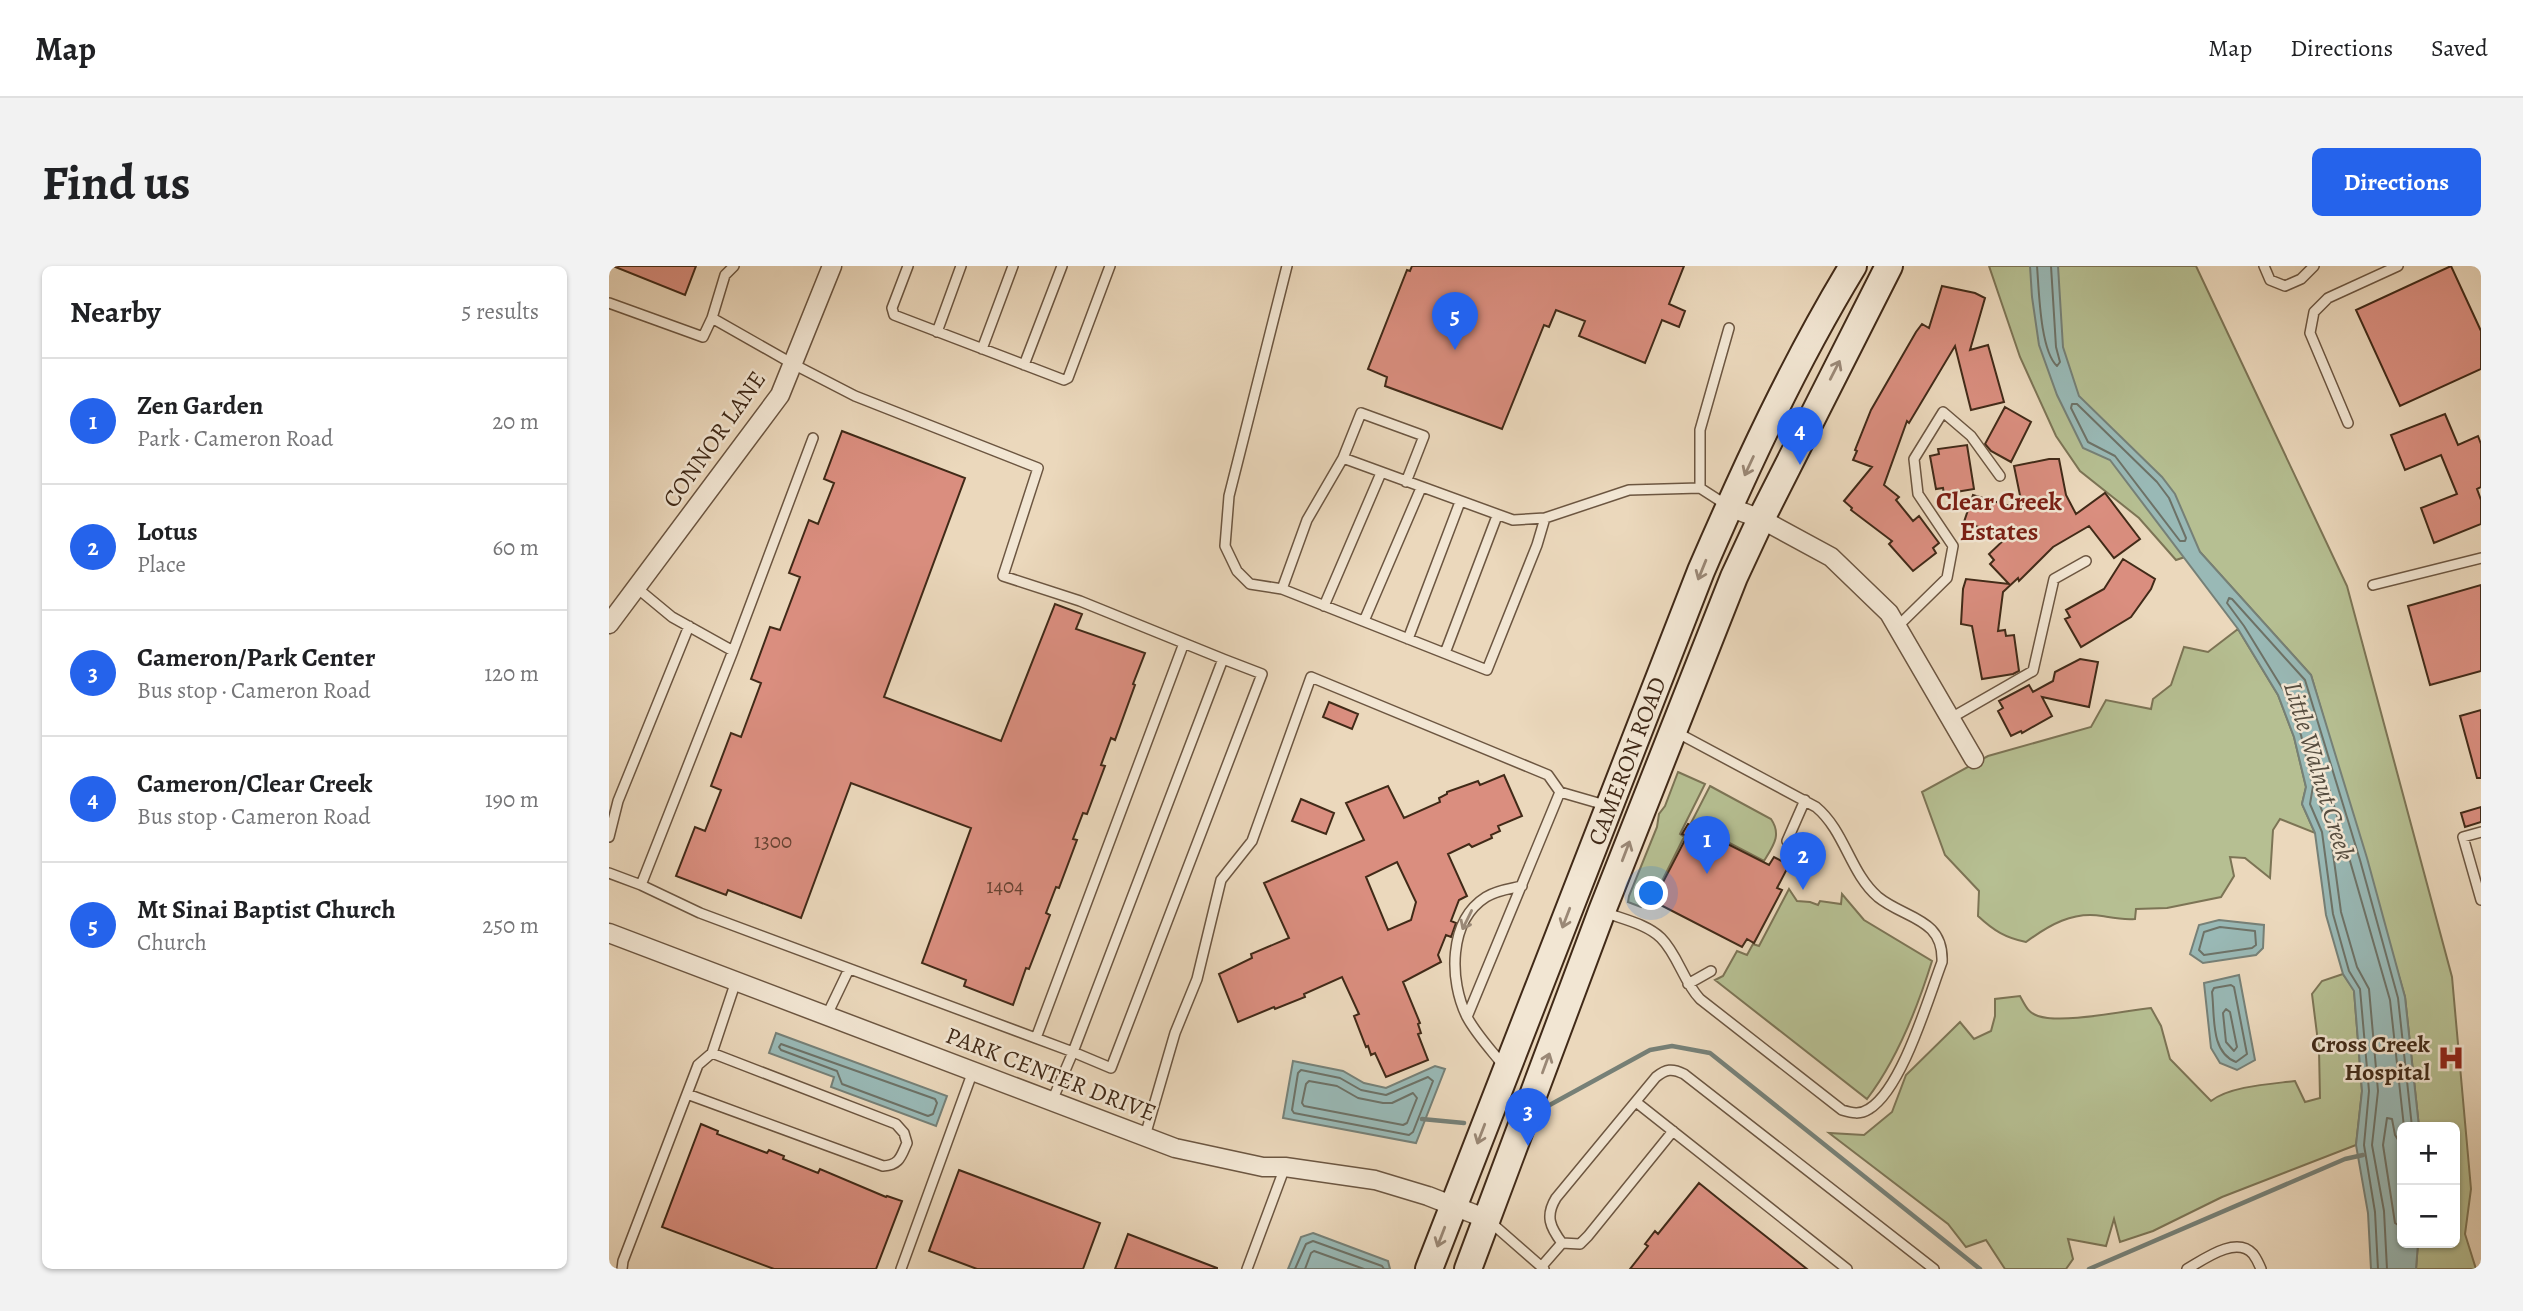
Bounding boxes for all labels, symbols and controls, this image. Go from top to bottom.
text: Map [35,26,96,71]
text: Map [2208,32,2252,64]
text: Directions [2290,32,2393,64]
text: Saved [2431,32,2488,64]
button: Directions [2312,148,2481,216]
text: Find us [42,149,190,216]
text: Nearby [70,292,161,332]
pin: 5 [1432,292,1478,350]
text: 5 results [462,296,539,327]
one-way arrow [1829,360,1843,381]
street label: CONNOR LANE [655,364,773,514]
text: Zen Garden [137,388,263,423]
text: 1 [89,406,97,437]
text: 20 m [492,406,539,437]
pin: 4 [1777,407,1823,465]
text: Park · Cameron Road [137,423,333,454]
one-way arrow [1741,455,1755,476]
district label: Clear Creek Estates [1936,484,2063,549]
text: Lotus [137,514,198,549]
text: 2 [87,532,99,563]
text: 60 m [492,532,539,563]
text: Place [137,549,186,580]
one-way arrow [1695,558,1708,580]
text: Cameron/Park Center [137,640,375,675]
text: 3 [88,658,98,689]
text: 120 m [484,658,539,689]
street label: CAMERON ROAD [1580,672,1674,850]
text: Bus stop · Cameron Road [137,675,371,706]
water label: Little Walnut Creek [2275,677,2363,865]
text: Cameron/Clear Creek [137,766,373,801]
text: 4 [88,784,98,815]
text: 190 m [485,784,539,815]
text: Bus stop · Cameron Road [137,801,371,832]
pin: 1 [1684,816,1730,874]
house number: 1300 [754,827,792,855]
pin: 2 [1780,832,1826,890]
one-way arrow [1621,840,1633,862]
house number: 1404 [986,872,1024,900]
your location [1634,876,1668,910]
text: Mt Sinai Baptist Church [137,892,396,927]
one-way arrow [1558,907,1571,929]
one-way arrow [1460,909,1473,930]
text: 5 [88,910,98,941]
text: 250 m [482,910,539,941]
text: Church [137,927,207,958]
street label: PARK CENTER DRIVE [941,1019,1161,1129]
place label: Cross Creek Hospital [2311,1028,2431,1088]
hospital icon: Cross Creek Hospital [2436,1043,2466,1073]
one-way arrow [1540,1053,1553,1075]
pin: 3 [1505,1088,1551,1146]
map controls [2397,1122,2460,1248]
button: + [2397,1122,2460,1185]
one-way arrow [1474,1123,1487,1144]
button: − [2397,1185,2460,1248]
one-way arrow [1433,1226,1446,1248]

